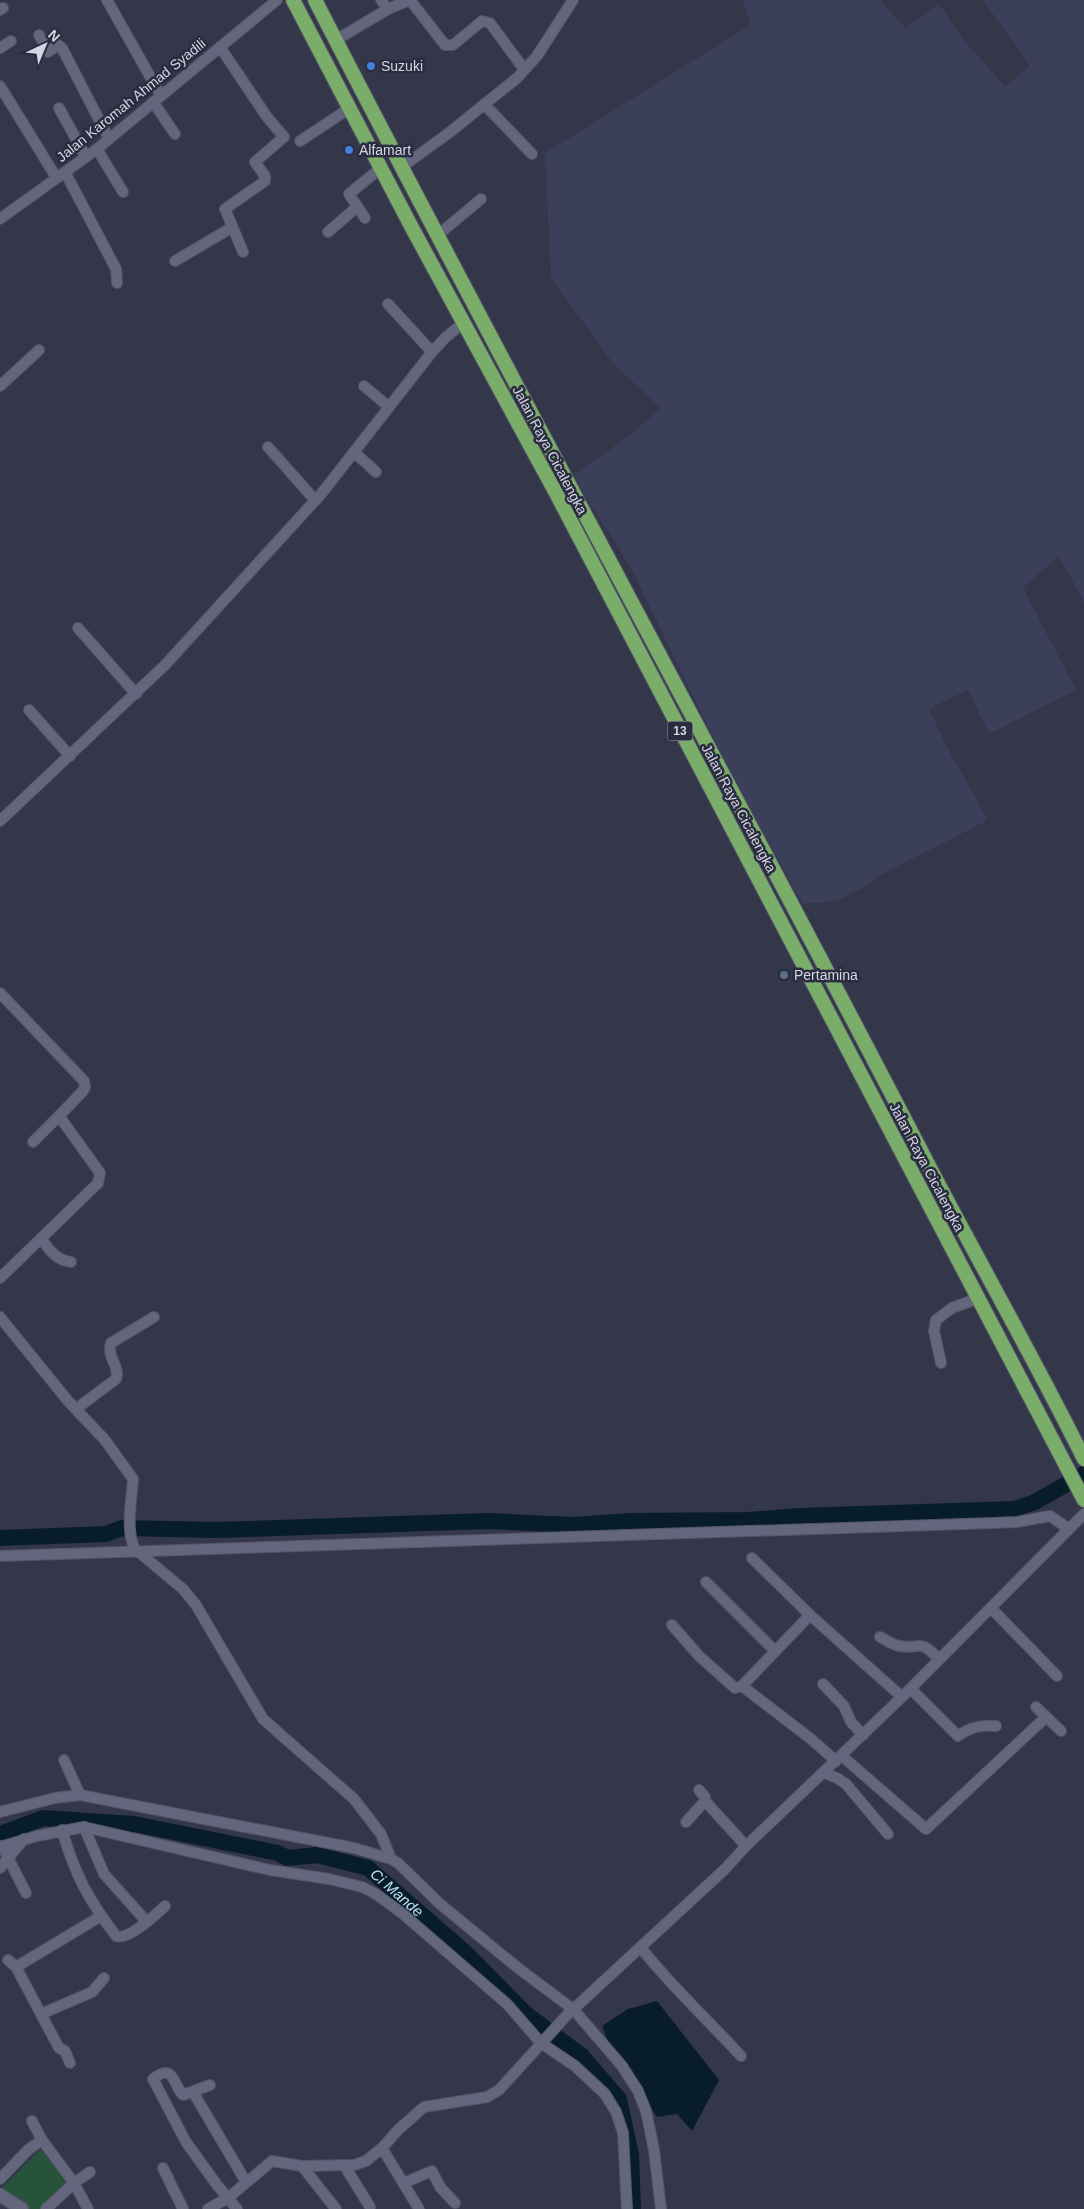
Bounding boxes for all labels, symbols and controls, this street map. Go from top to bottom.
north arrow [20,20,70,70]
text: N [45,26,63,45]
street label: Jalan Karomah Ahmad Syadili [53,35,209,165]
place label: Suzuki [381,58,423,74]
marker: Suzuki [365,60,377,72]
place label: Alfamart [359,142,411,158]
marker: Alfamart [343,144,355,156]
street label: Jalan Raya Cicalengka [509,383,591,517]
road number: 13 [668,721,692,740]
street label: Jalan Raya Cicalengka [698,741,780,875]
place label: Pertamina [794,967,858,983]
marker: Pertamina [778,969,790,981]
street label: Jalan Raya Cicalengka [886,1100,968,1234]
water label: Ci Mande [367,1865,427,1920]

